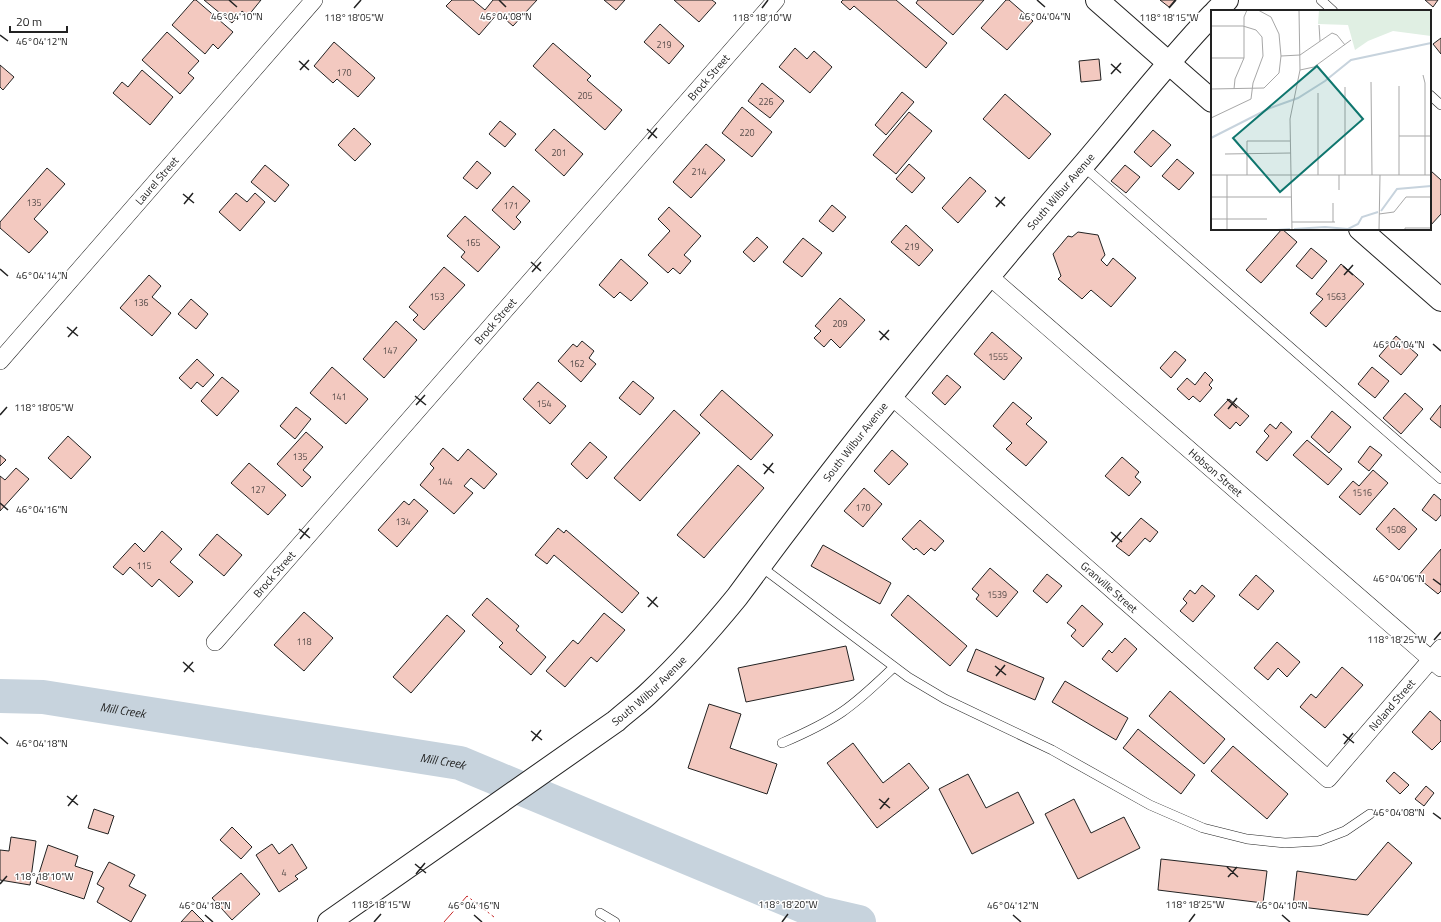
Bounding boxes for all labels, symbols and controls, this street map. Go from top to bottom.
scale bar [10,8,67,34]
text: 46°04'10"N [211,9,263,24]
text: 46°04'08"N [480,9,532,24]
text: 46°04'04"N [1019,9,1071,24]
text: 118°18'05"W [324,10,384,25]
text: 118°18'10"W [732,10,792,25]
text: 118°18'15"W [1139,10,1199,25]
inset map [1211,10,1431,230]
text: 20 m [16,12,42,31]
text: 46°04'12"N [16,34,68,49]
house number: 219 [656,38,672,51]
street label: Brock Street [684,50,733,104]
house number: 170 [336,66,352,79]
house number: 205 [577,89,593,102]
house number: 226 [758,95,774,108]
house number: 220 [739,126,755,139]
house number: 201 [551,146,567,159]
street label: South Wilbur Avenue [1023,149,1099,233]
street label: Laurel Street [131,153,182,208]
house number: 214 [691,165,707,178]
house number: 135 [26,196,42,209]
house number: 171 [503,199,519,212]
house number: 165 [465,236,481,249]
house number: 219 [904,240,920,253]
text: 46°04'14"N [16,268,68,283]
house number: 153 [429,290,445,303]
house number: 1563 [1326,290,1346,303]
street label: Brock Street [470,294,520,348]
house number: 136 [133,296,149,309]
house number: 209 [832,317,848,330]
text: 46°04'04"N [1373,337,1425,352]
house number: 147 [382,344,398,357]
house number: 1555 [988,350,1008,363]
house number: 162 [569,357,585,370]
house number: 141 [331,390,347,403]
house number: 154 [536,397,552,410]
street label: South Wilbur Avenue [819,398,892,485]
text: 118°18'05"W [14,400,74,415]
street label: Hobson Street [1185,445,1246,501]
house number: 135 [292,450,308,463]
house number: 144 [437,475,453,488]
house number: 127 [250,483,266,496]
house number: 1516 [1352,486,1372,499]
house number: 170 [855,501,871,514]
text: 46°04'16"N [16,502,68,517]
house number: 134 [395,515,411,528]
house number: 1508 [1386,523,1406,536]
street label: Brock Street [249,547,299,601]
street label: Granville Street [1077,558,1141,617]
house number: 115 [136,559,152,572]
text: 46°04'06"N [1373,571,1425,586]
house number: 1539 [987,588,1007,601]
text: 118°18'25"W [1367,632,1427,647]
house number: 118 [296,635,312,648]
street label: South Wilbur Avenue [608,652,690,730]
street label: Noland Street [1365,675,1419,734]
water label: Mill Creek [99,697,149,723]
text: 46°04'18"N [16,736,68,751]
water label: Mill Creek [419,747,470,775]
text: 46°04'08"N [1373,805,1425,820]
house number: 4 [281,866,287,879]
text: 118°18'10"W [14,869,74,884]
text: 118°18'15"W [351,897,411,912]
text: 118°18'20"W [758,897,818,912]
text: 118°18'25"W [1165,897,1225,912]
text: 46°04'18"N [179,898,231,913]
text: 46°04'16"N [448,898,500,913]
text: 46°04'12"N [987,898,1039,913]
text: 46°04'10"N [1256,898,1308,913]

